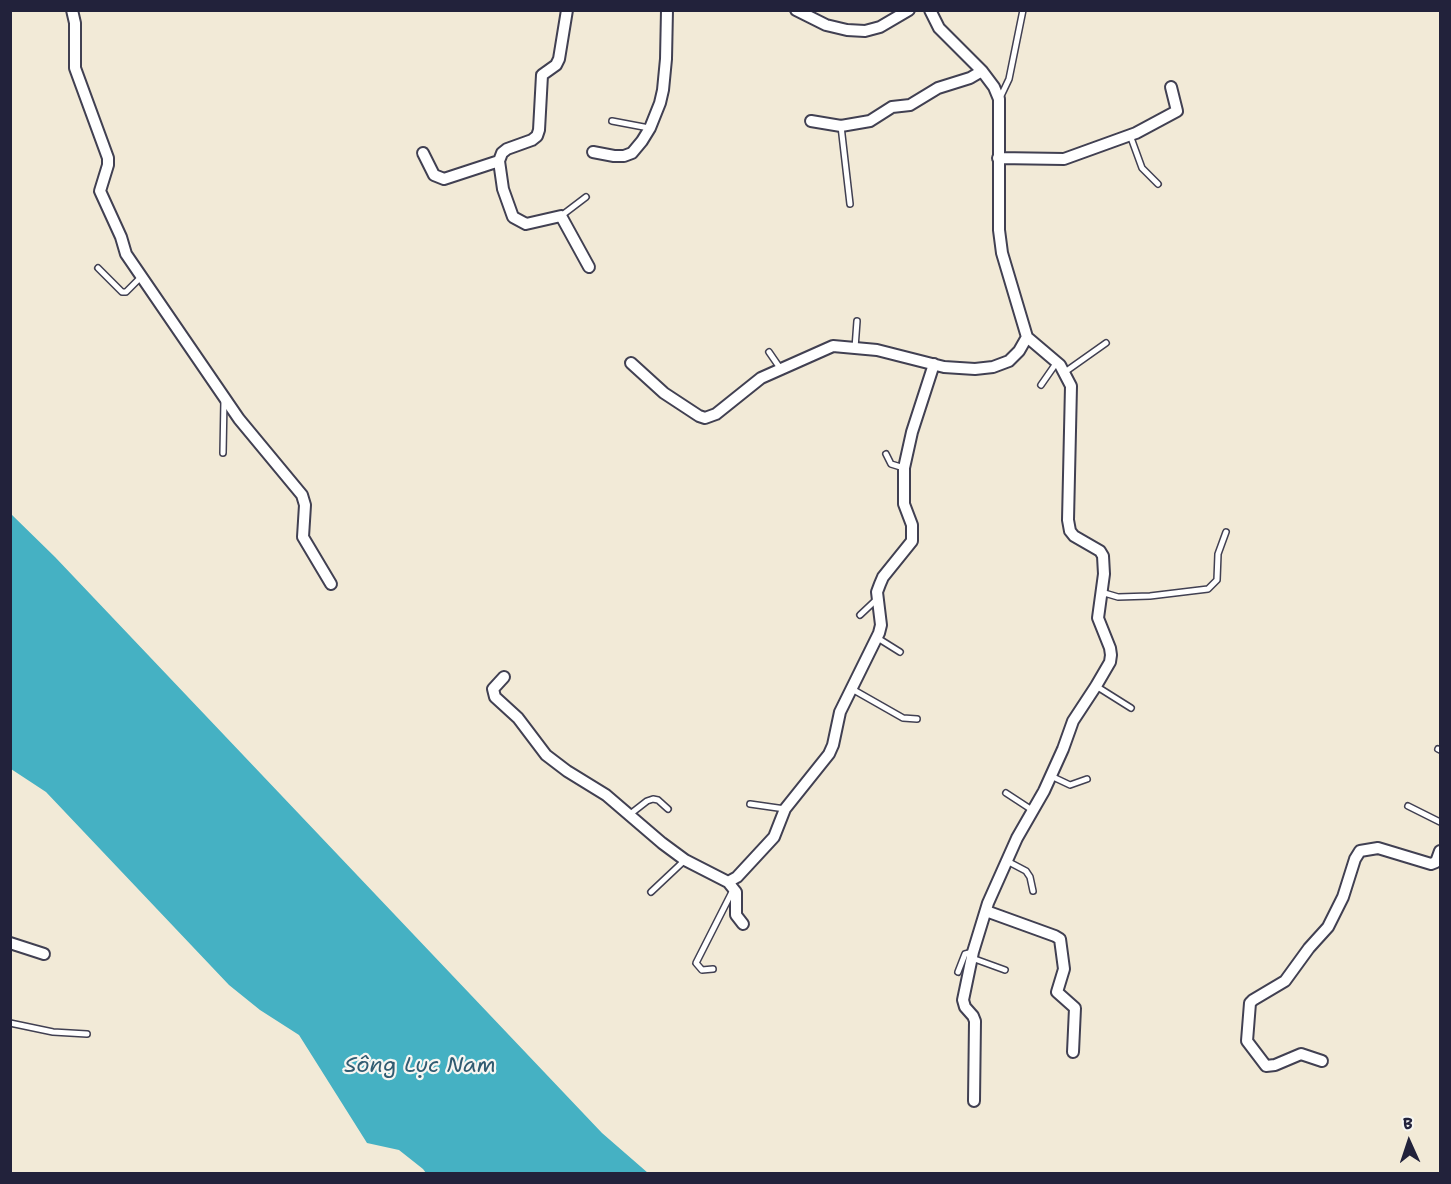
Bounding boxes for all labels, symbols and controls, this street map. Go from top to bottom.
water label: Sông Lục Nam [344,1053,496,1079]
north arrow [1379,1112,1439,1172]
text: B [1403,1113,1414,1134]

